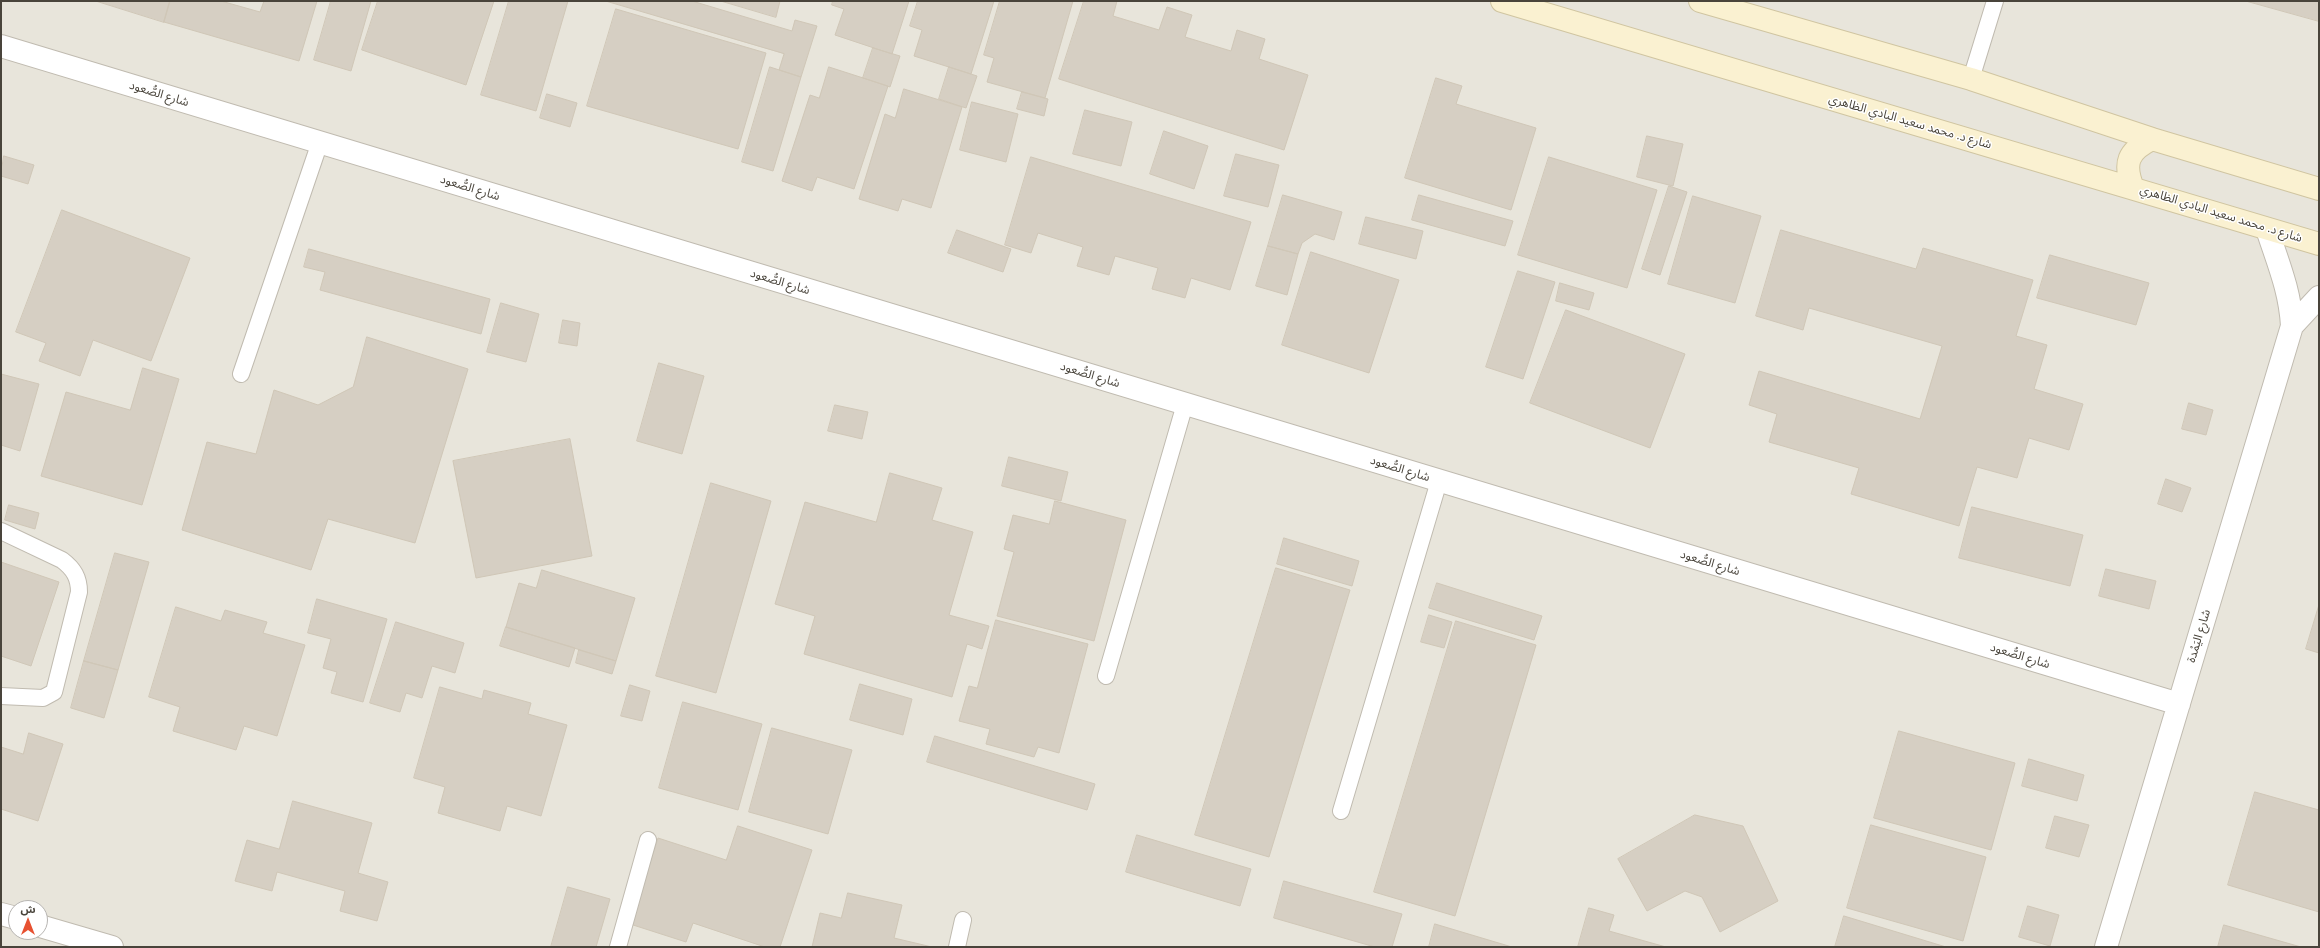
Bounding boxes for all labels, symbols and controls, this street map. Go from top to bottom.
street label: شارع الصُّعود [127,78,191,110]
street label: شارع د. محمد سعيد البادي الظاهري [1827,92,1993,152]
street label: شارع الصُّعود [438,172,502,204]
street label: شارع د. محمد سعيد البادي الظاهري [2138,182,2304,246]
street label: شارع الصُّعود [748,266,812,298]
street label: شارع الصُّعود [1058,359,1122,391]
street label: شارع الصُّعود [1368,453,1432,485]
street label: شارع الصُّعود [1678,547,1742,579]
street label: شارع اليَمْدة [2184,608,2214,664]
street label: شارع الصُّعود [1988,640,2052,672]
north arrow [8,900,48,940]
text: ش [20,901,36,916]

